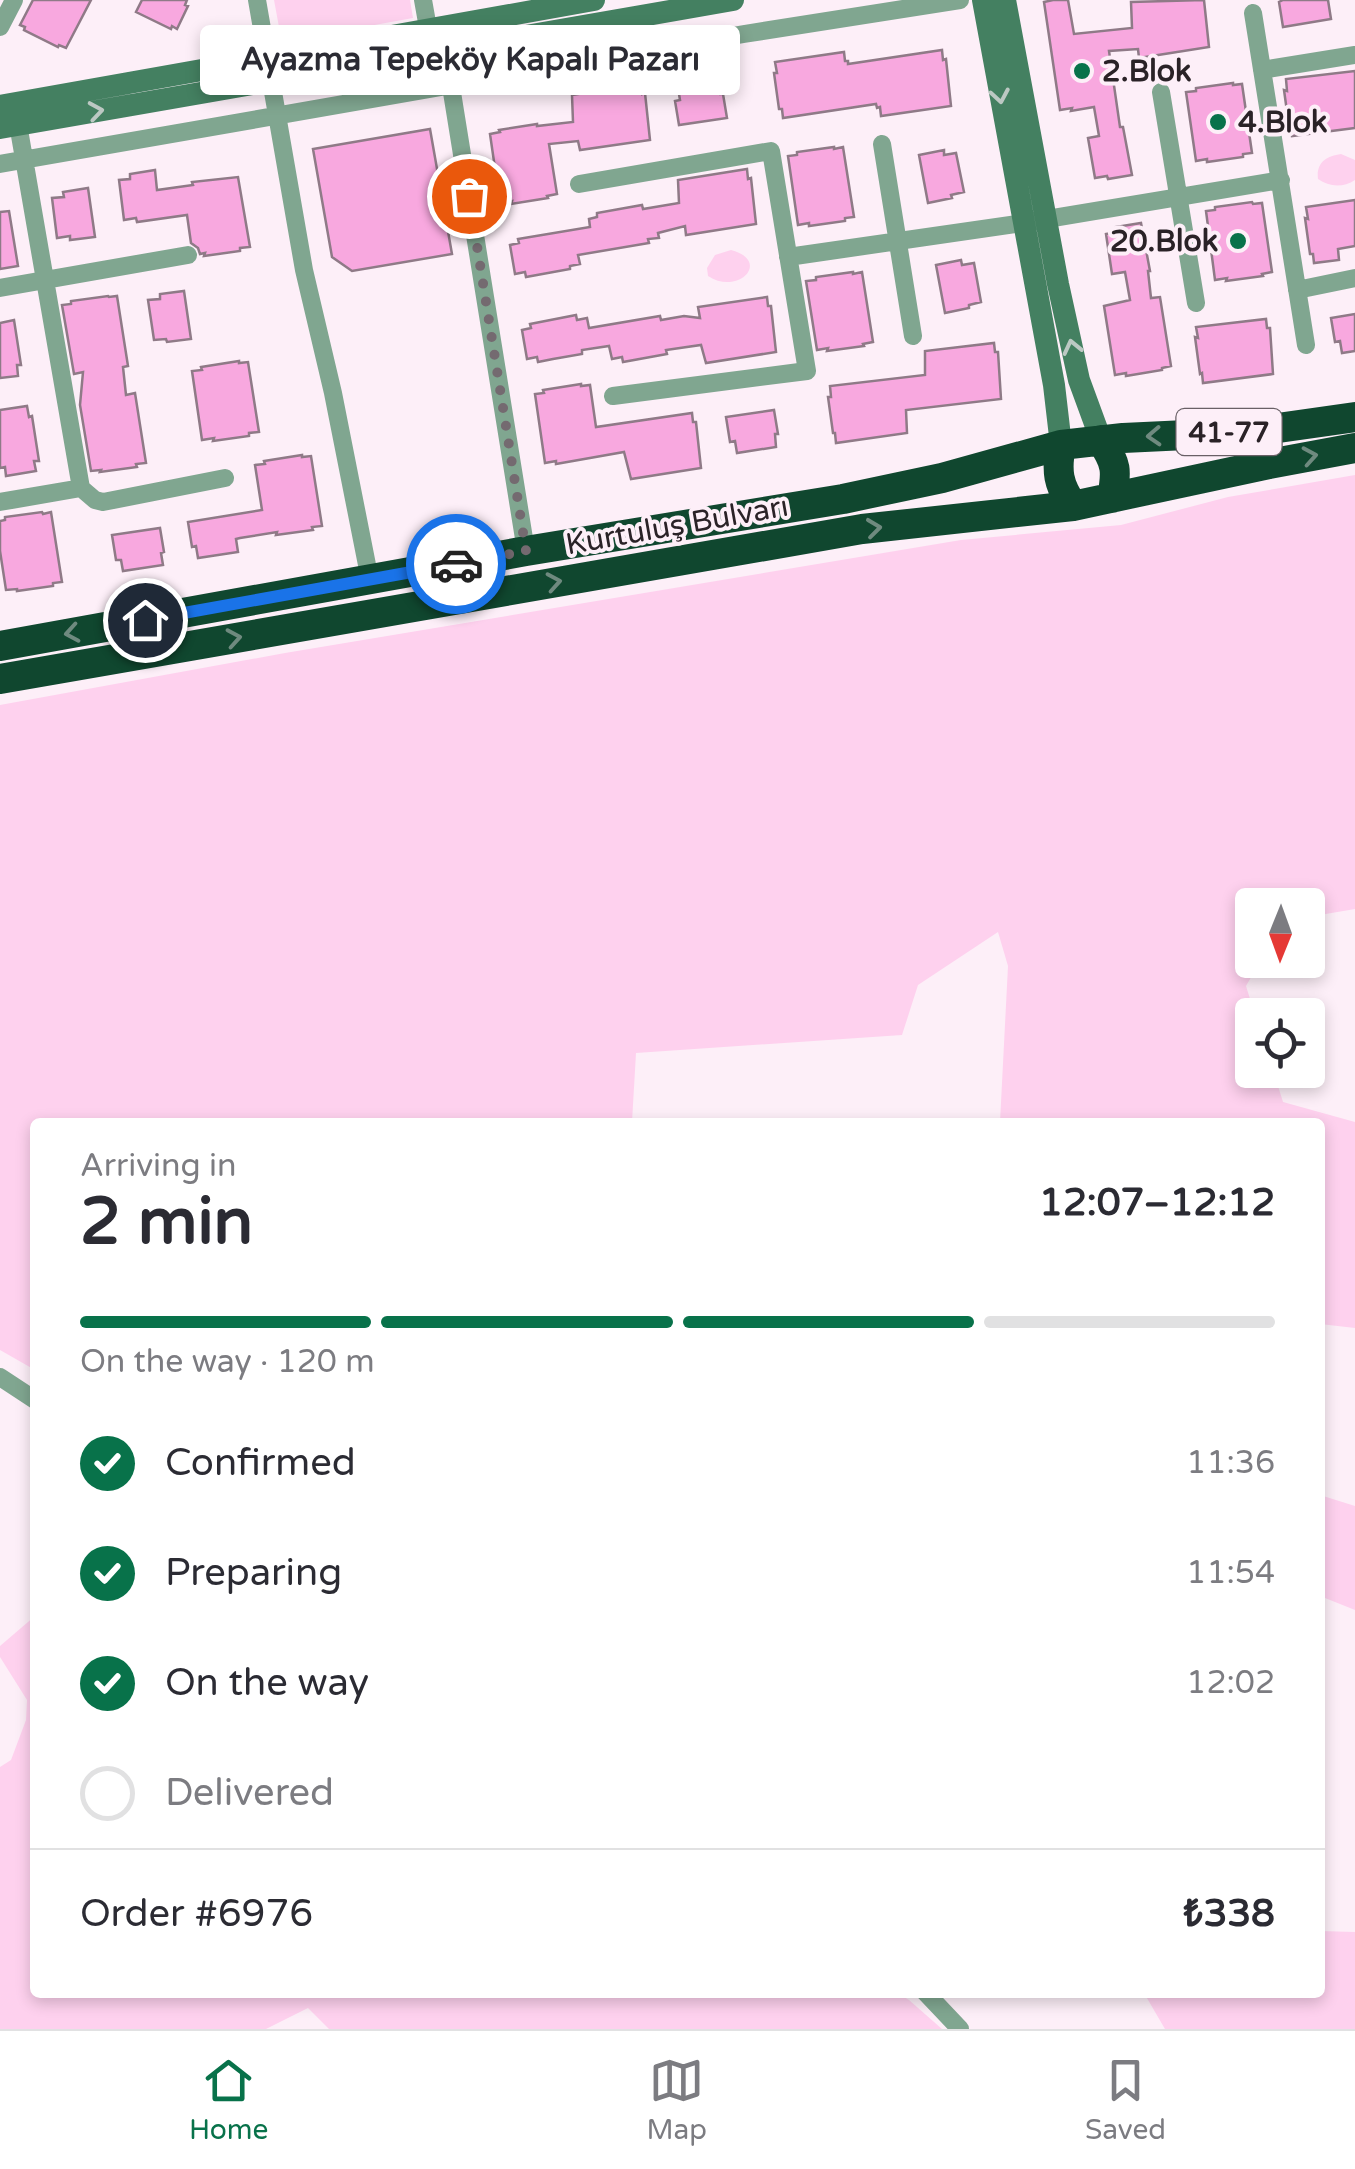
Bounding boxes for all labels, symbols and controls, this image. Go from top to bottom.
callout: Ayazma Tepeköy Kapalı Pazarı [199,26,739,96]
text: Ayazma Tepeköy Kapalı Pazarı [240,41,700,79]
place label: 2.Blok [1102,53,1191,90]
marker: 2.Blok [1071,60,1093,82]
one-way arrow [989,88,1010,104]
one-way arrow [88,101,104,122]
place label: 4.Blok [1238,104,1327,141]
marker: 4.Blok [1207,111,1229,133]
pin [427,154,512,239]
icon: bag [442,169,497,224]
place label: 20.Blok [1110,223,1218,260]
marker: 20.Blok [1227,230,1249,252]
one-way arrow [1063,339,1084,356]
road number: 41-77 [1176,409,1282,455]
one-way arrow [1145,425,1161,446]
one-way arrow [1302,446,1318,467]
street label: Kurtuluş Bulvarı [563,488,791,563]
courier [406,514,506,614]
one-way arrow [867,518,883,539]
icon: car [429,537,484,592]
one-way arrow [546,572,562,593]
pin [103,578,188,663]
icon: home [118,593,173,648]
one-way arrow [63,622,80,643]
one-way arrow [226,628,242,649]
north arrow [1235,888,1325,978]
map controls [1235,888,1325,1088]
button: locate [1235,998,1325,1088]
text: Arriving in [80,1147,237,1185]
text: 12:07–12:12 [1039,1180,1275,1226]
text: 2 min [80,1183,253,1262]
text: On the way · 120 m [80,1343,375,1381]
icon: check [80,1436,135,1491]
text: Confirmed [165,1440,356,1486]
text: 11:36 [1186,1444,1275,1482]
icon: check [80,1546,135,1601]
text: Preparing [165,1550,342,1596]
text: 11:54 [1186,1554,1275,1592]
icon: check [80,1656,135,1711]
text: On the way [165,1660,369,1706]
text: 12:02 [1186,1664,1275,1702]
text: Delivered [165,1770,334,1816]
text: Order #6976 [80,1891,313,1937]
text: ₺338 [1183,1891,1275,1937]
tab: Home [189,2053,268,2147]
tab: Map [646,2053,707,2147]
tab: Saved [1085,2053,1166,2147]

